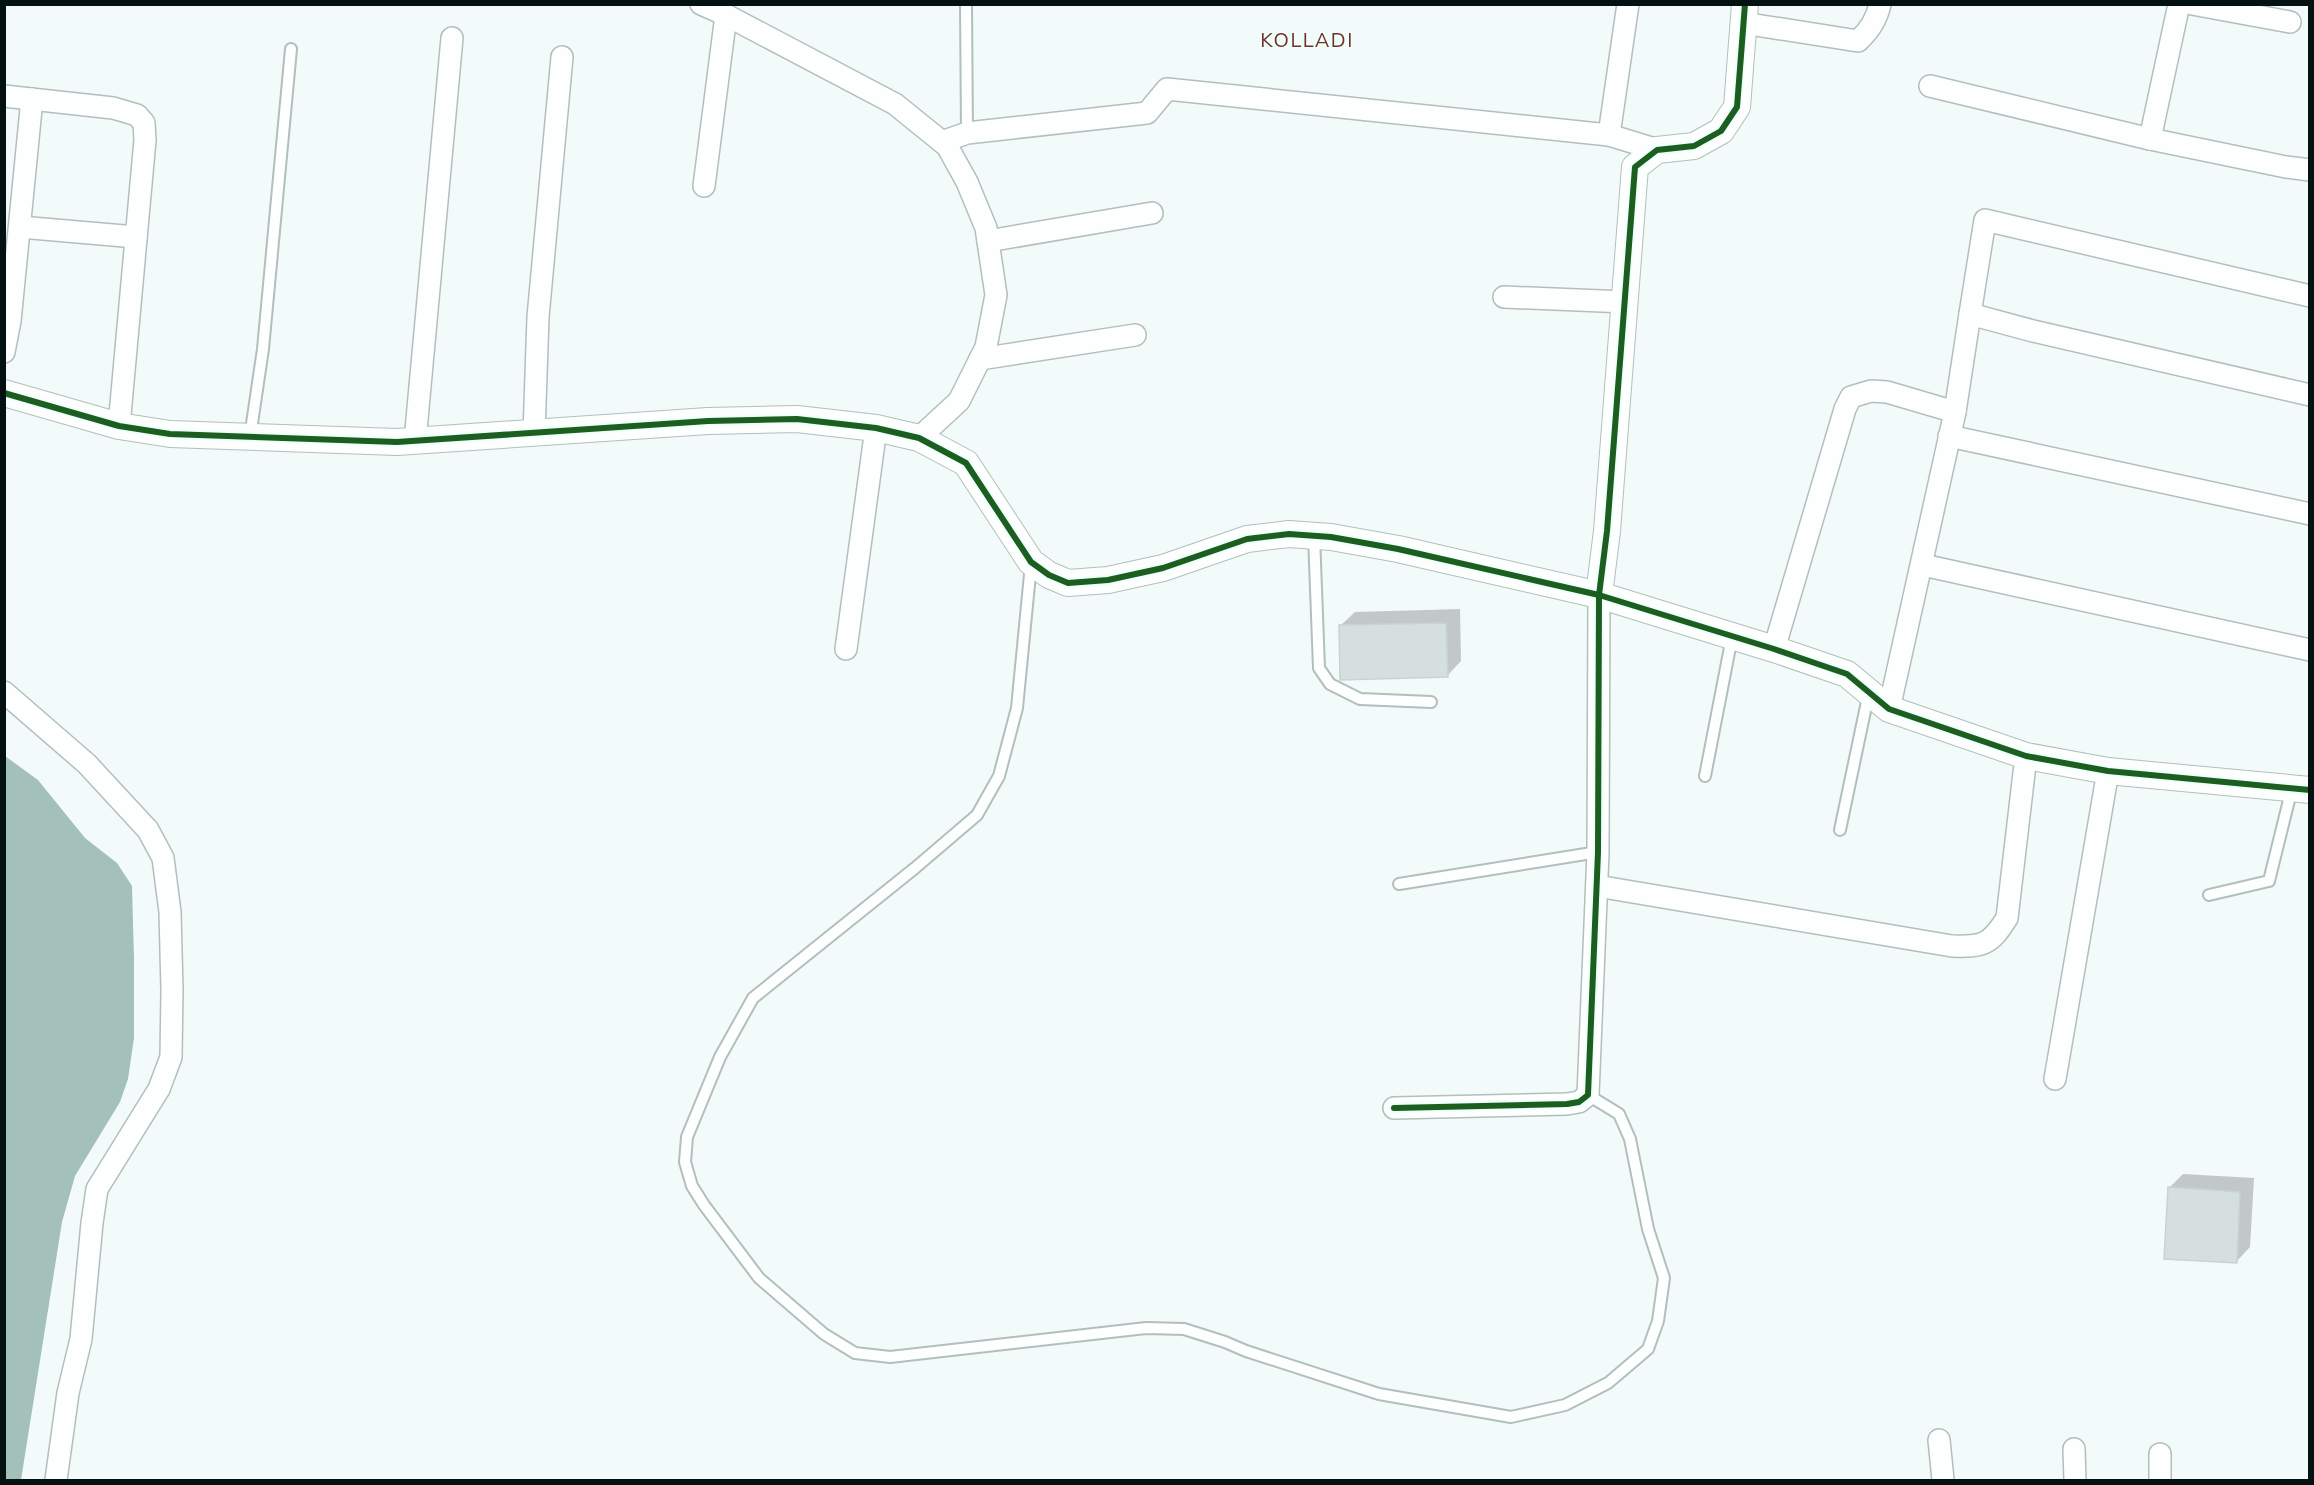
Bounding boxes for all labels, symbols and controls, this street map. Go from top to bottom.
district label: KOLLADI [1260,27,1354,54]

